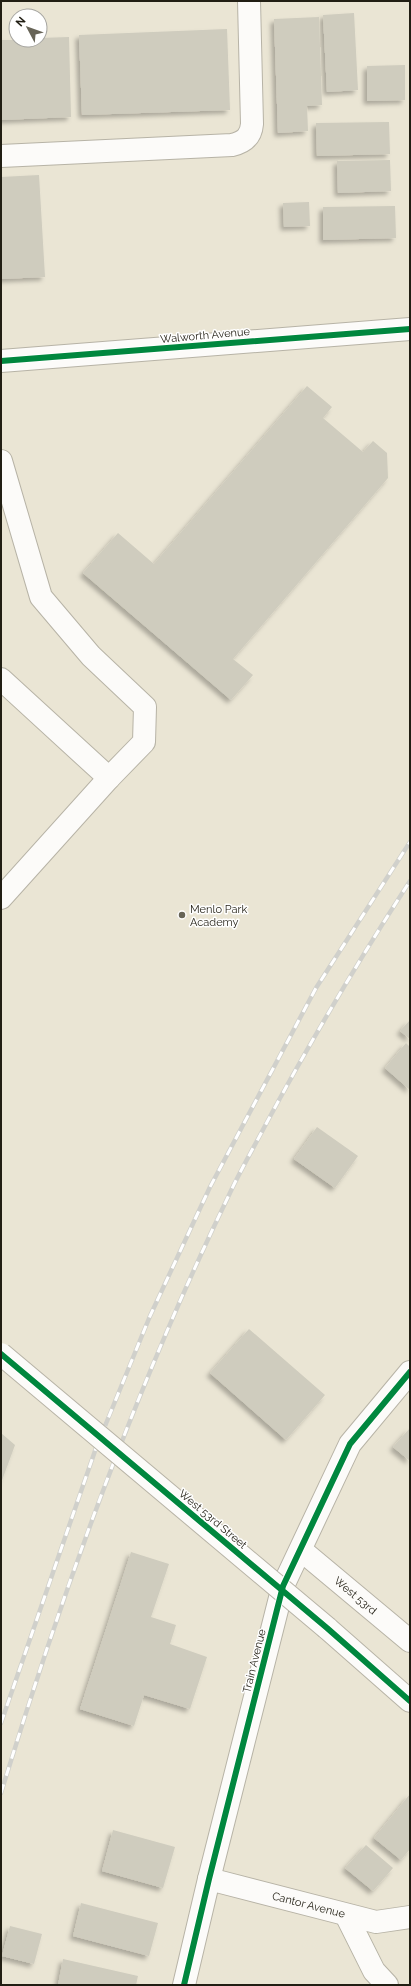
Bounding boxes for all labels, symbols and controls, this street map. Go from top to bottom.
north arrow [8,8,48,48]
text: N [13,14,28,29]
street label: Walworth Avenue [160,325,251,346]
place label: Menlo Park Academy [190,903,247,929]
marker: Menlo Park Academy [177,910,187,920]
street label: West 53rd Street [176,1487,250,1552]
street label: West 53rd [331,1574,379,1617]
street label: Train Avenue [240,1627,269,1694]
street label: Cantor Avenue [271,1890,347,1921]

